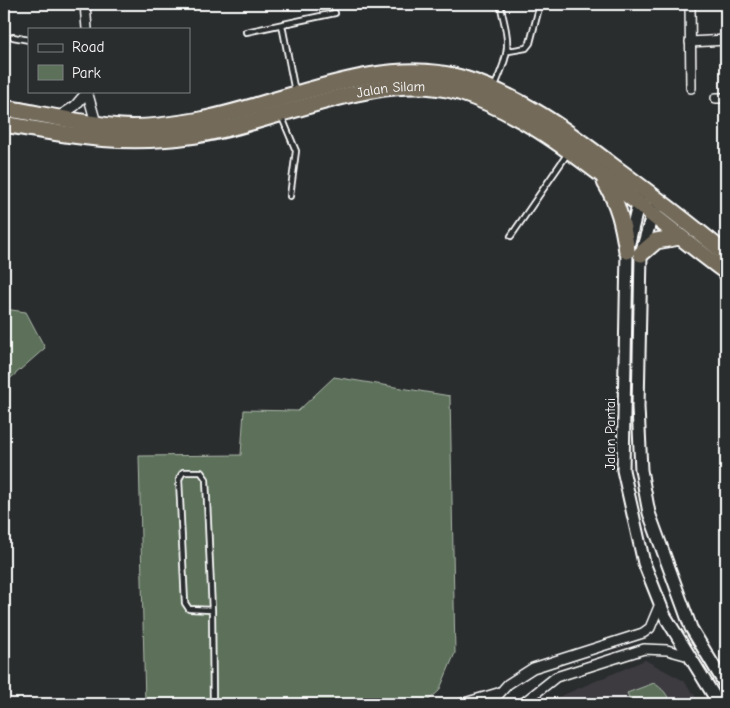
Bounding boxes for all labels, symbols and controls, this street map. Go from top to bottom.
legend [28,28,190,92]
text: Road [72,38,104,56]
text: Park [72,64,101,82]
street label: Jalan Silam [355,77,425,101]
street label: Jalan Pantai [602,398,619,470]

